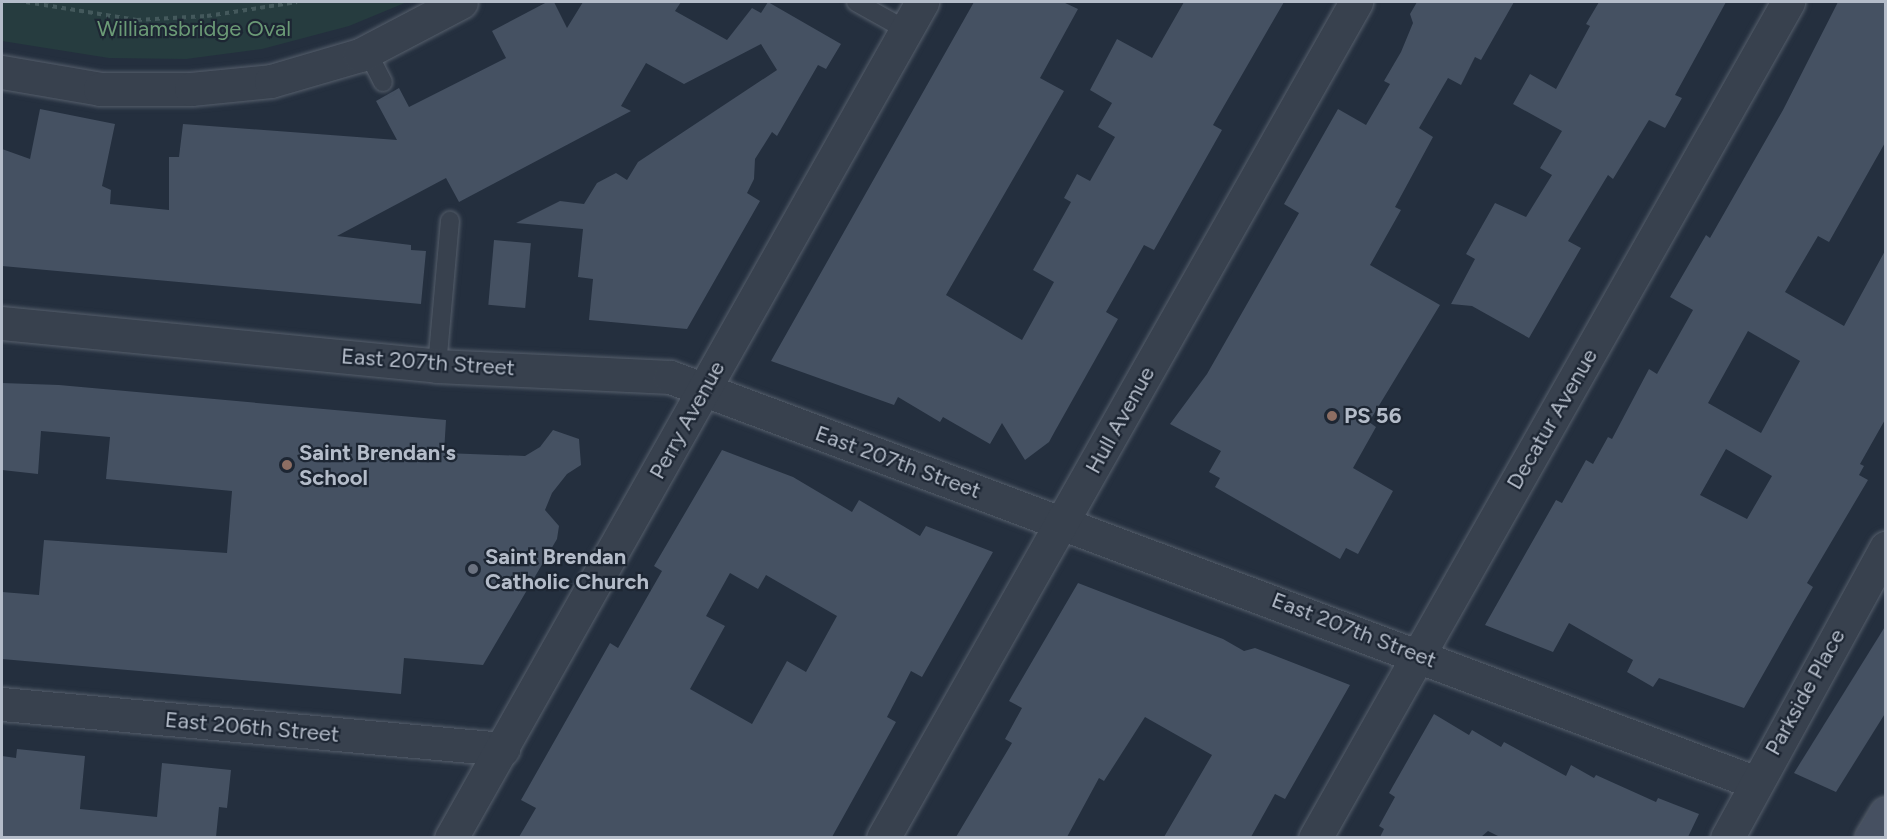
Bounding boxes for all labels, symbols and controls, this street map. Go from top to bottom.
park label: Williamsbridge Oval [97,16,291,42]
street label: East 207th Street [340,343,516,381]
street label: Decatur Avenue [1501,344,1603,494]
street label: Perry Avenue [644,356,730,484]
street label: Hull Avenue [1080,362,1160,478]
place label: PS 56 [1344,403,1401,429]
marker: PS 56 [1325,409,1339,423]
street label: East 207th Street [812,420,984,504]
place label: Saint Brendan's School [299,439,456,490]
marker: Saint Brendan's School [280,458,294,472]
place label: Saint Brendan Catholic Church [485,543,649,594]
marker: Saint Brendan Catholic Church [466,562,480,576]
street label: East 207th Street [1268,586,1440,674]
street label: Parkside Place [1759,624,1851,760]
street label: East 206th Street [164,706,340,748]

